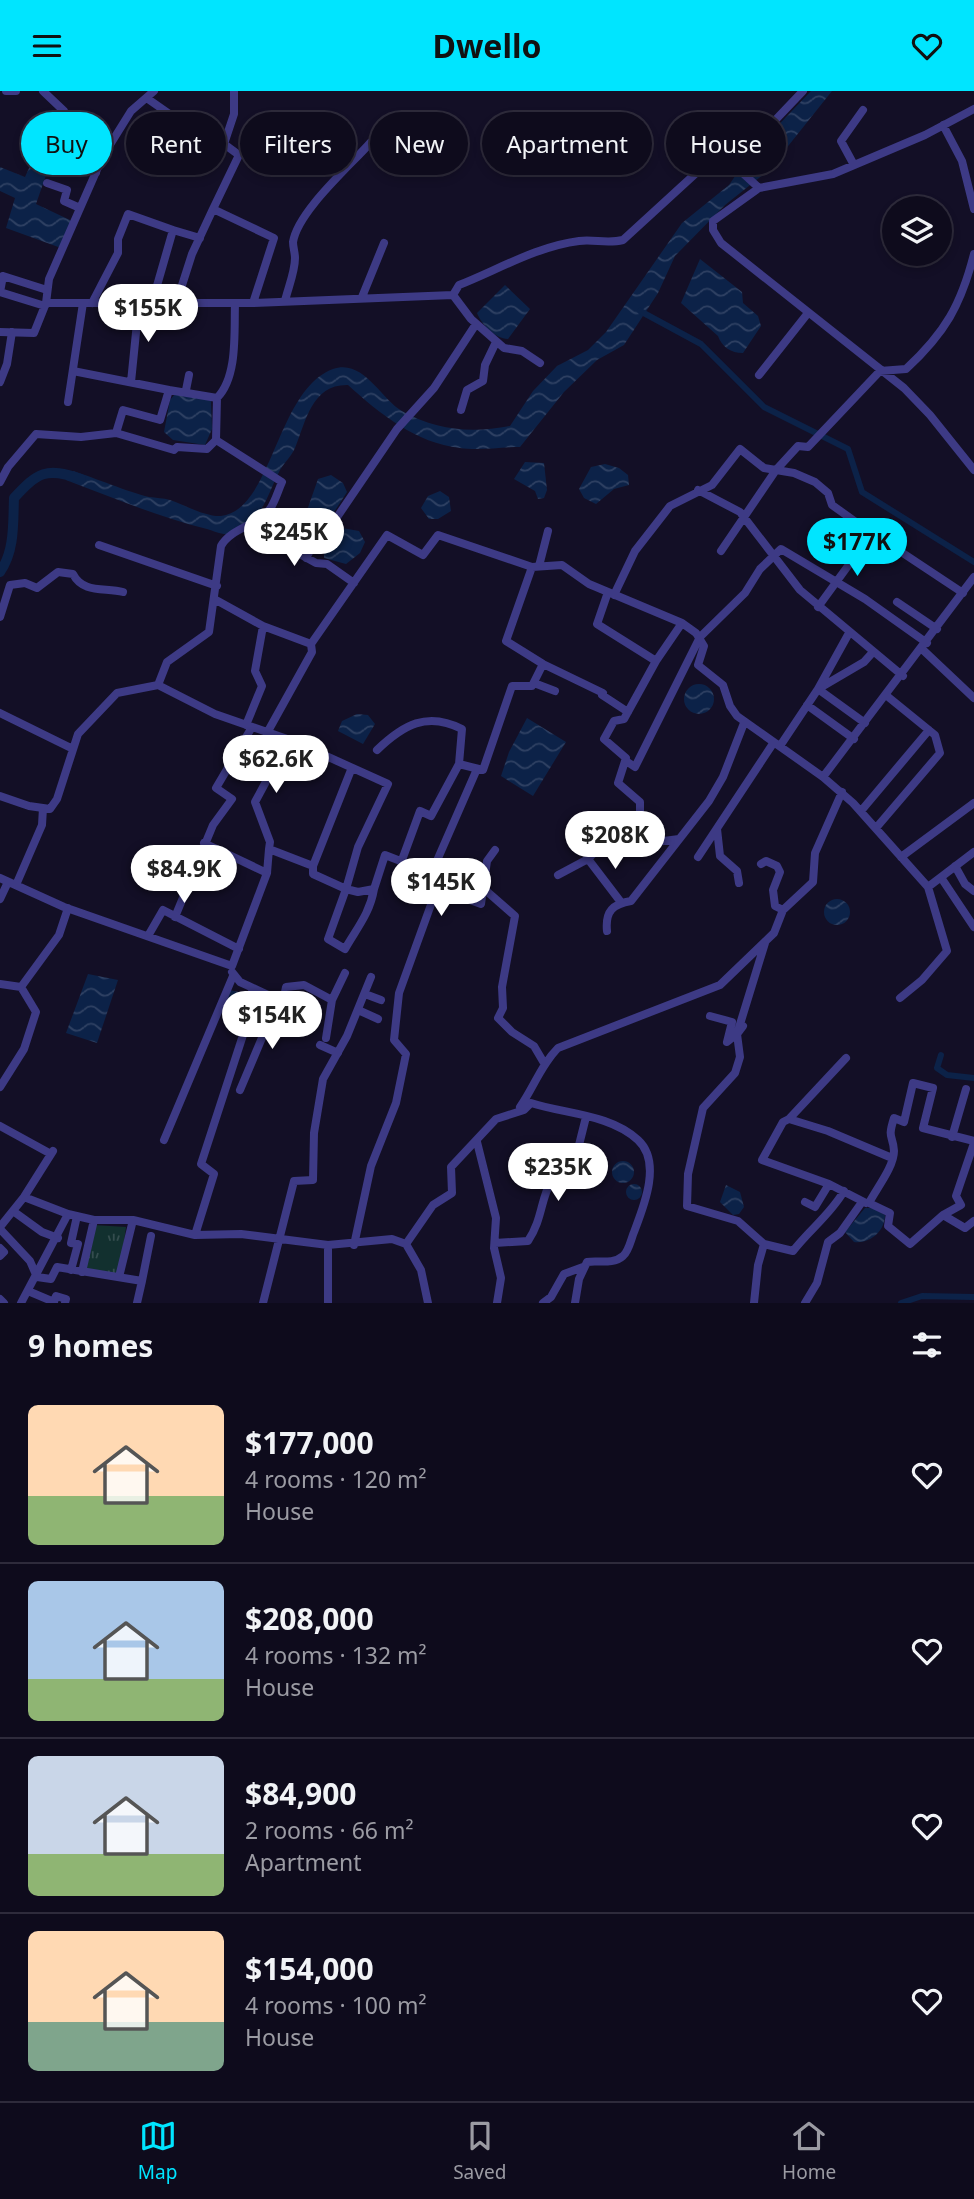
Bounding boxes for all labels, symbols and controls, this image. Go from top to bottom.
text: Dwello [433,24,542,67]
icon: menu [28,27,66,65]
icon: heart [908,27,946,65]
chip: Buy [21,112,112,175]
chip: Rent [126,112,226,175]
chip: Filters [240,112,356,175]
chip: New [370,112,468,175]
chip: Apartment [482,112,652,175]
chip: House [666,112,786,175]
map controls [882,196,952,266]
button: layers [882,196,952,266]
pin: $155K [99,285,197,344]
text: $155K [114,291,182,323]
pin: $245K [245,509,343,568]
text: $245K [260,515,328,547]
pin: $177K [808,519,906,578]
text: $177K [823,525,891,557]
pin: $62.6K [219,735,333,795]
text: $62.6K [239,742,313,774]
pin: $208K [566,811,664,871]
text: $208K [581,818,649,850]
pin: $84.9K [127,845,241,905]
text: $84.9K [147,852,221,884]
pin: $145K [392,859,490,918]
text: $145K [407,865,475,897]
pin: $154K [223,991,321,1051]
text: $154K [238,998,306,1030]
pin: $235K [509,1143,607,1203]
text: $235K [524,1150,592,1182]
text: 9 homes [28,1325,153,1366]
icon: filters [908,1326,946,1364]
text: $177,000 [245,1422,374,1463]
icon: home [84,1433,168,1517]
icon: heart [908,1456,946,1494]
text: 4 rooms · 120 m² [245,1463,427,1495]
text: House [245,1495,314,1527]
text: $208,000 [245,1598,374,1639]
icon: home [84,1609,168,1693]
icon: heart [908,1632,946,1670]
text: 4 rooms · 132 m² [245,1639,427,1671]
text: House [245,1671,314,1703]
text: $84,900 [245,1773,357,1814]
icon: home [84,1784,168,1868]
icon: heart [908,1807,946,1845]
text: 2 rooms · 66 m² [245,1814,414,1846]
text: Apartment [245,1846,362,1878]
text: $154,000 [245,1948,374,1989]
icon: home [84,1959,168,2043]
icon: heart [908,1982,946,2020]
text: 4 rooms · 100 m² [245,1989,427,2021]
text: House [245,2021,314,2053]
tab: Map [138,2117,177,2185]
tab: Saved [453,2117,506,2185]
tab: Home [782,2117,836,2185]

